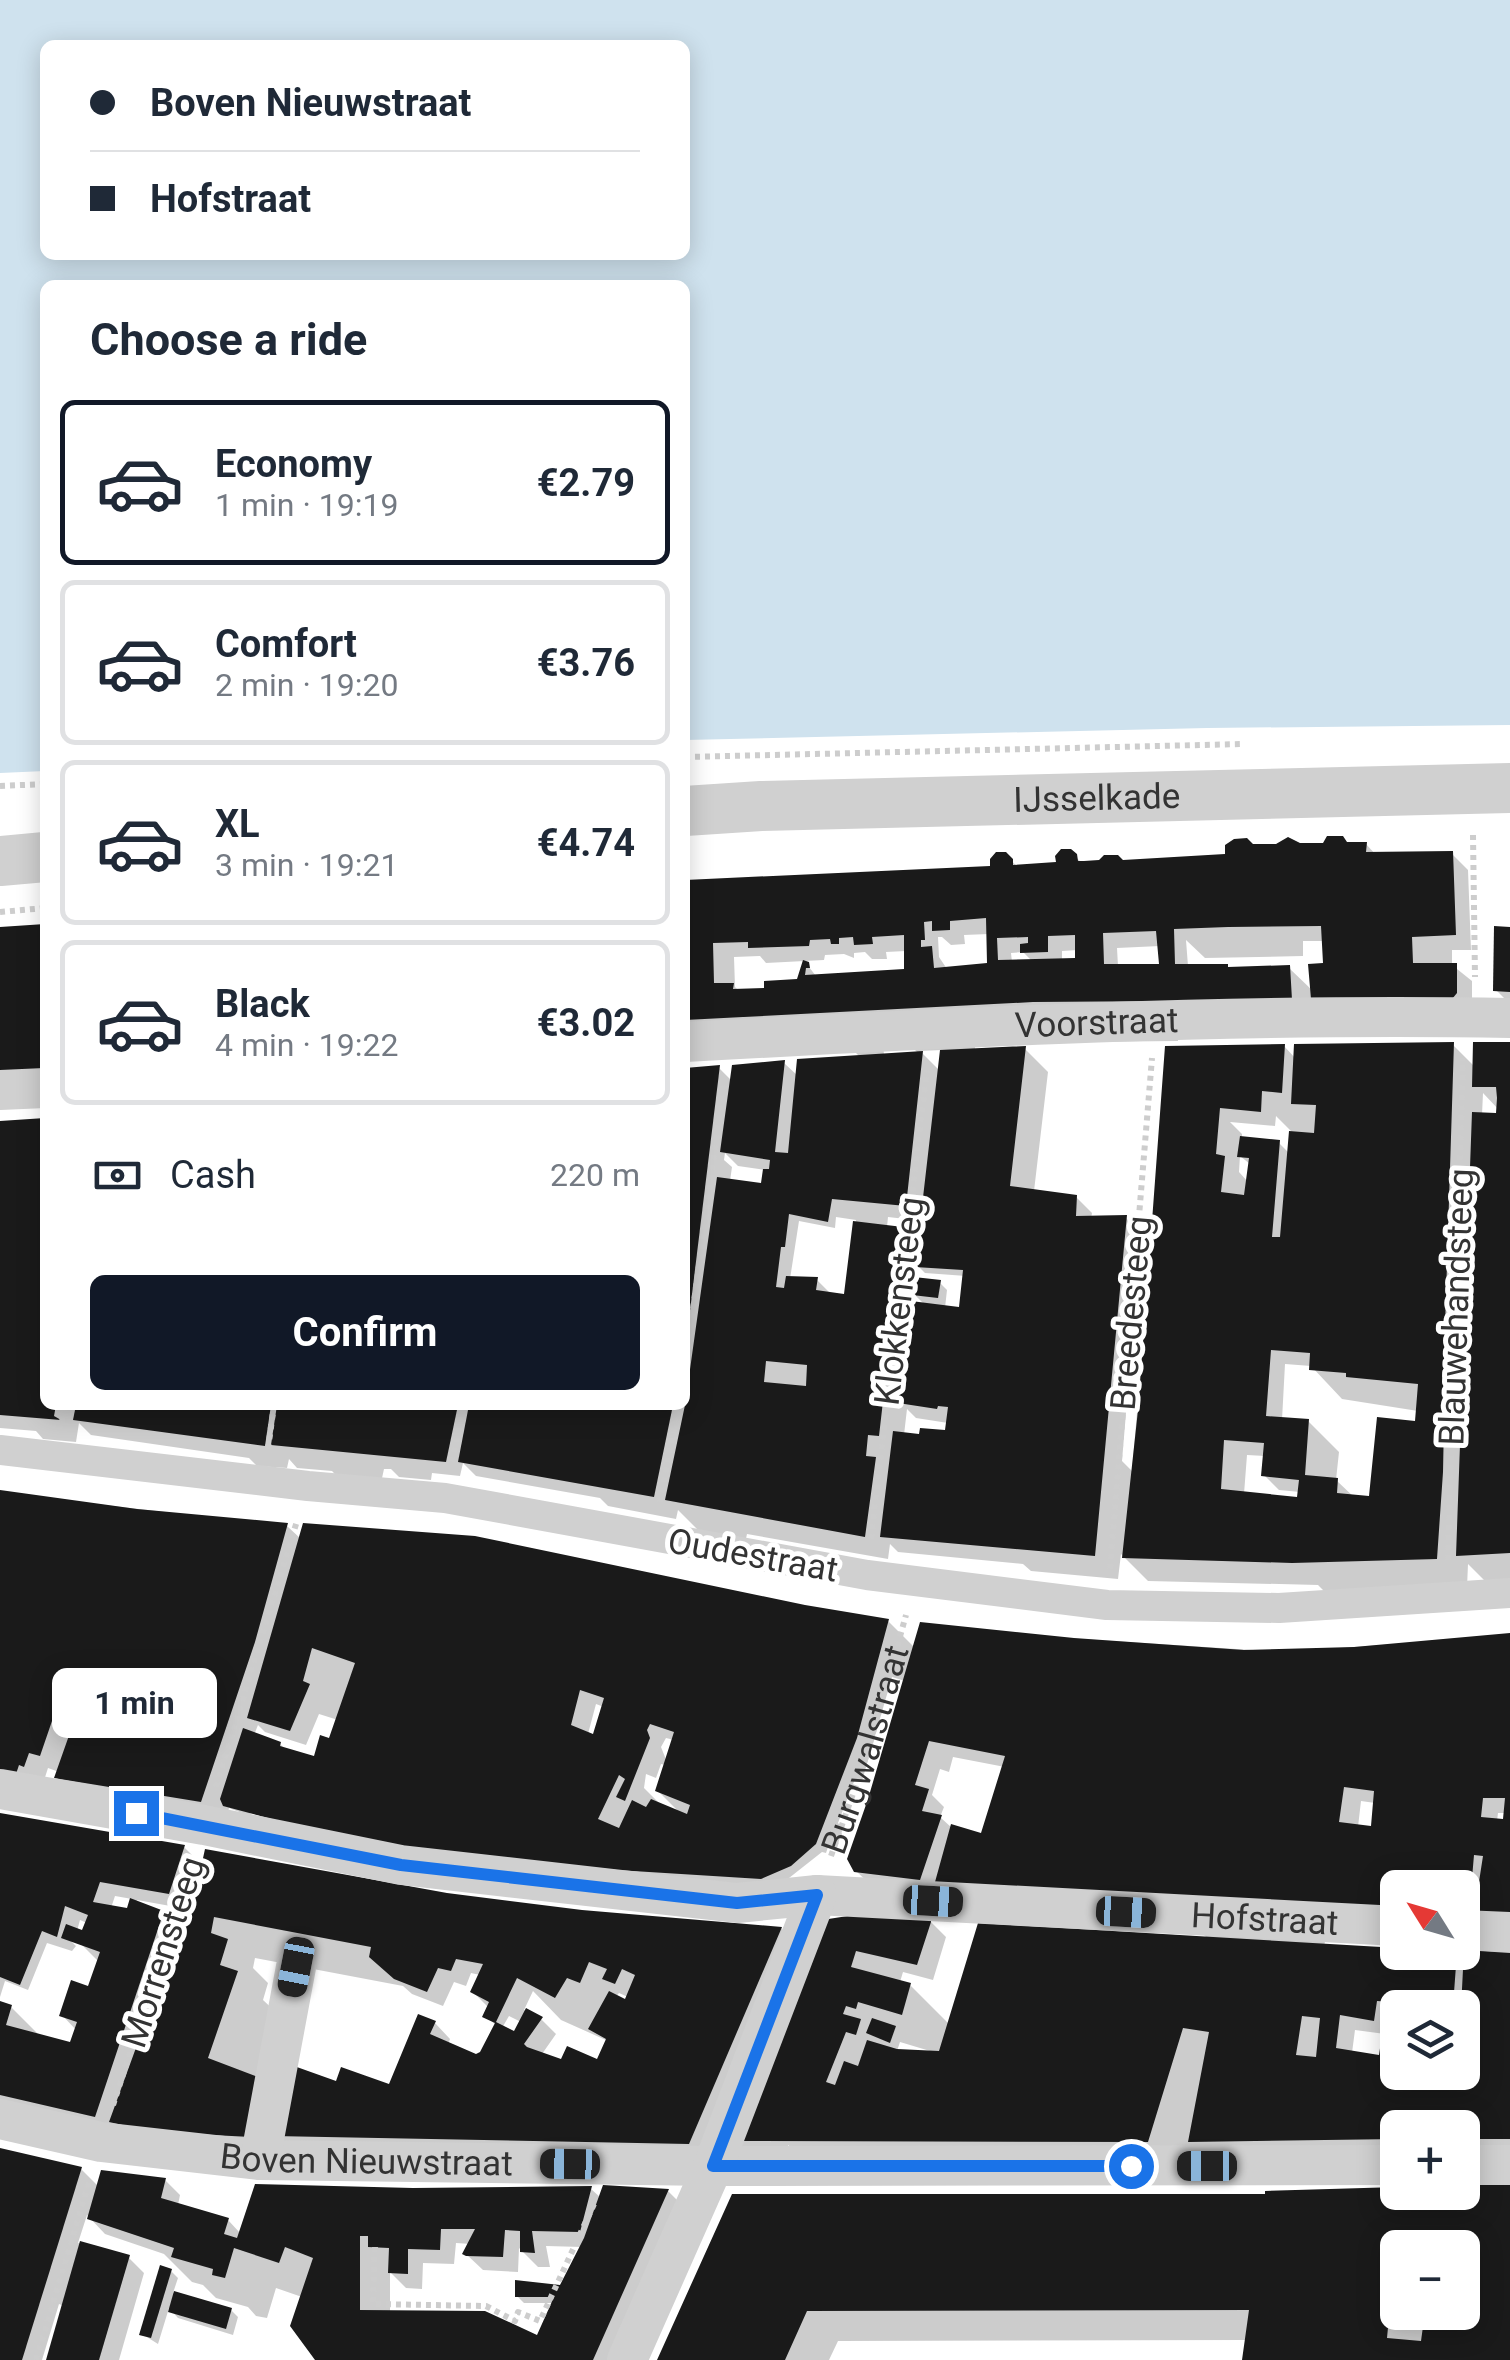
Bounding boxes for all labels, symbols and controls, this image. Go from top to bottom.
text: Boven Nieuwstraat [150,81,471,125]
text: Hofstraat [150,177,311,221]
text: Choose a ride [90,313,367,366]
icon: car [95,438,185,528]
text: Economy [215,442,372,486]
text: €2.79 [537,461,635,505]
text: 1 min · 19:19 [215,486,398,524]
icon: car [95,618,185,708]
text: Comfort [215,622,357,666]
text: €3.76 [537,641,635,685]
text: 2 min · 19:20 [215,666,398,704]
street label: IJsselkade [1013,776,1181,821]
icon: car [95,798,185,888]
text: XL [215,802,260,846]
text: €4.74 [537,821,635,865]
text: 3 min · 19:21 [215,846,398,884]
icon: car [95,978,185,1068]
text: Black [215,982,310,1026]
street label: Voorstraat [1014,1000,1179,1047]
text: €3.02 [537,1001,635,1045]
text: 4 min · 19:22 [215,1026,398,1064]
icon: cash [90,1148,145,1203]
text: Cash [170,1153,256,1197]
text: 220 m [550,1156,640,1194]
street label: Blauwehandsteeg [1431,1168,1482,1446]
street label: Klokkensteeg [866,1194,933,1408]
street label: Breedesteeg [1103,1214,1160,1412]
button: Confirm [90,1275,640,1390]
street label: Oudestraat [665,1520,841,1591]
street label: Burgwalstraat [813,1641,917,1859]
callout: 1 min [54,1668,218,1738]
text: 1 min [94,1684,175,1722]
route end [114,1791,159,1836]
street label: Morrensteeg [113,1852,214,2053]
north arrow [1380,1870,1480,1970]
map controls [1380,1870,1480,2330]
car [902,1884,964,1918]
car [1095,1895,1157,1929]
street label: Hofstraat [1190,1895,1339,1944]
car [276,1935,316,1999]
button: layers [1380,1990,1480,2090]
button: + [1380,2110,1480,2210]
street label: Boven Nieuwstraat [218,2136,513,2184]
route start [1109,2144,1154,2189]
car [540,2148,600,2180]
car [1177,2151,1237,2181]
button: − [1380,2230,1480,2330]

